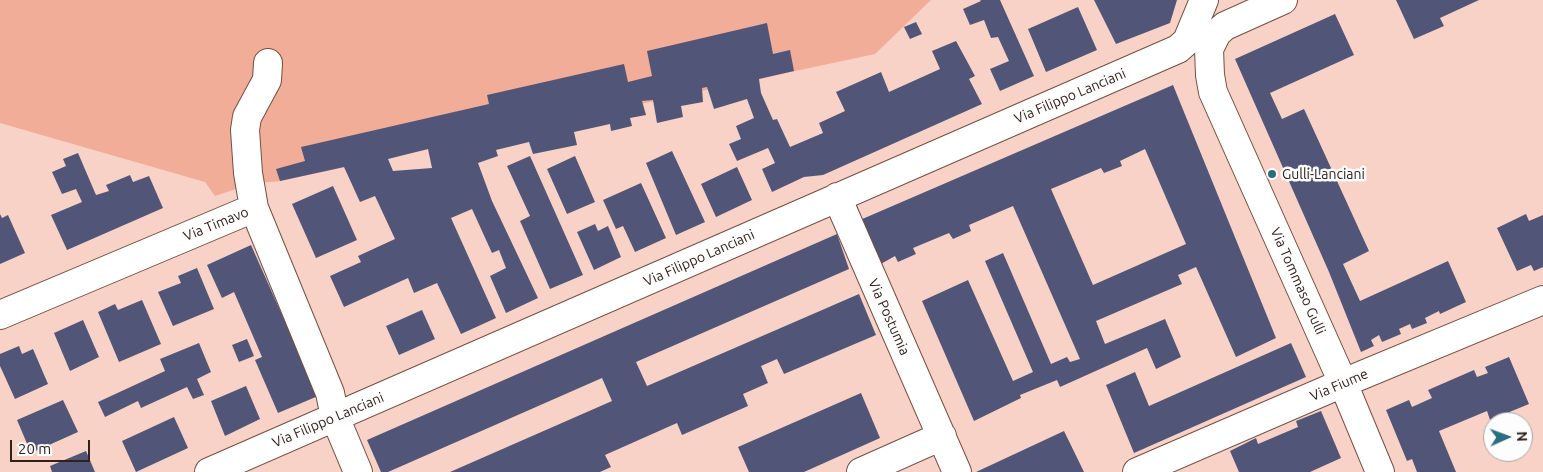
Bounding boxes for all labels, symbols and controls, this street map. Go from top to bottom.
street label: Via Filippo Lanciani [1012,65,1128,127]
place label: Gulli-Lanciani [1282,166,1365,182]
marker: Gulli-Lanciani [1266,168,1278,180]
street label: Via Timavo [181,203,251,245]
street label: Via Tommaso Gulli [1267,225,1329,337]
street label: Via Filippo Lanciani [641,226,757,290]
street label: Via Postumia [865,276,913,358]
street label: Via Fiume [1307,365,1371,405]
street label: Via Filippo Lanciani [270,389,386,451]
north arrow [1483,412,1533,462]
scale bar [12,430,92,462]
text: N [1514,431,1530,442]
text: 20 m [18,440,51,457]

